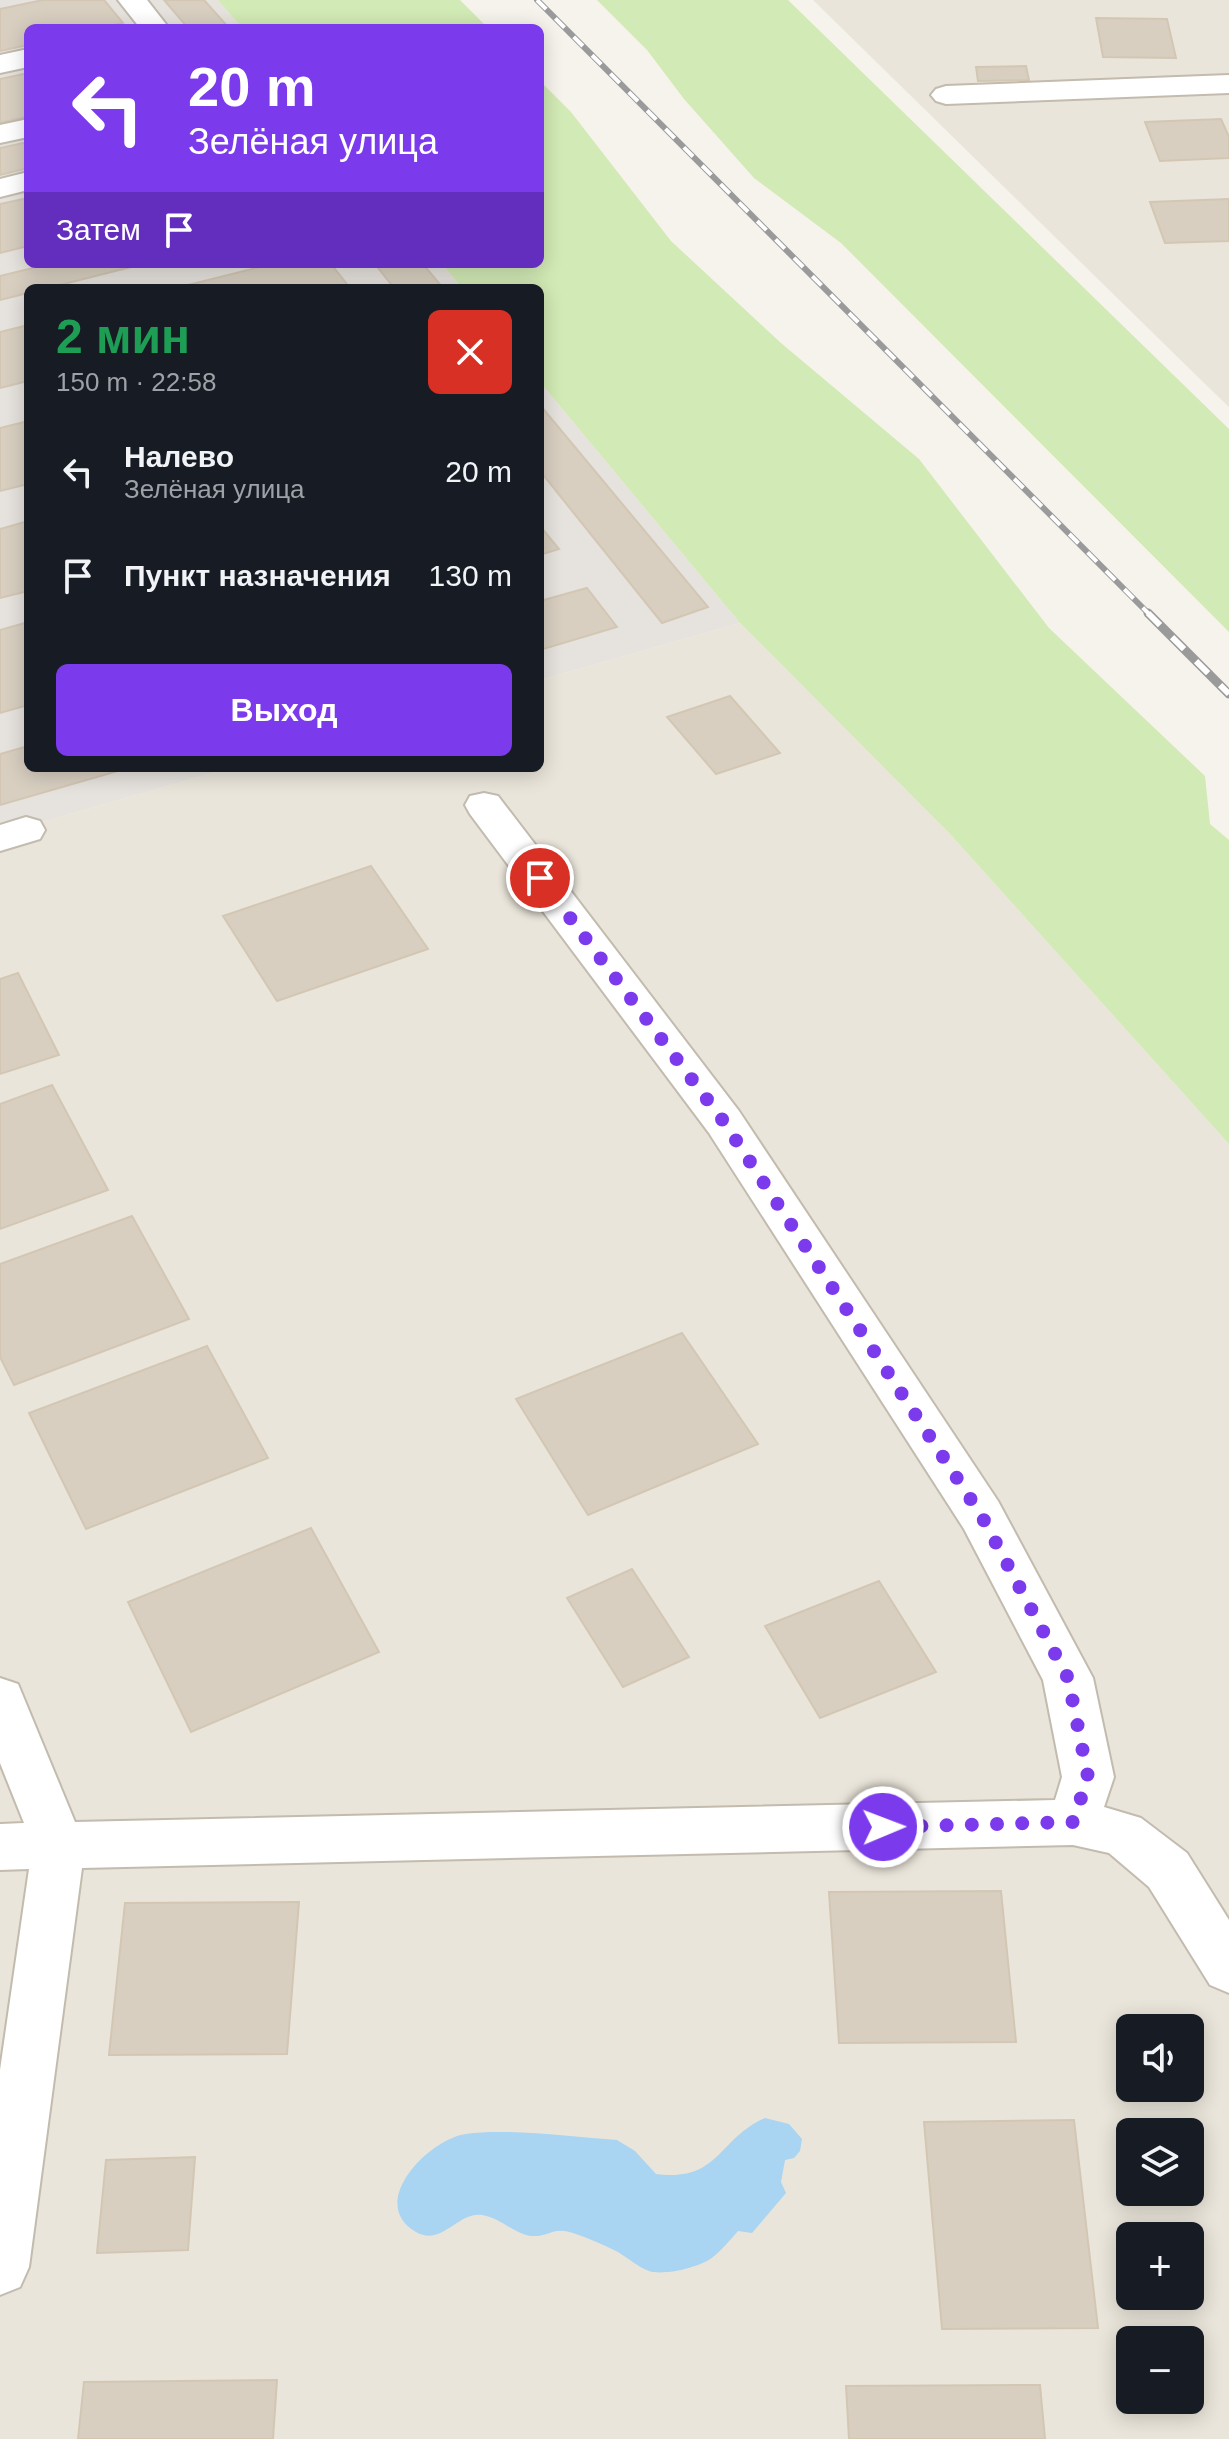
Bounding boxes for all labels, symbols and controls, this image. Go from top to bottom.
text: 20 m [188,55,316,118]
icon: left [56,56,160,160]
text: Зелёная улица [188,121,438,162]
icon: arrive [157,208,201,252]
text: Затем [56,213,141,246]
text: 2 мин [56,310,190,363]
button: close [428,310,512,394]
text: 150 m · 22:58 [56,367,216,397]
text: Налево [124,440,234,473]
icon: left [56,450,100,494]
text: 20 m [445,455,512,488]
text: Зелёная улица [124,474,305,504]
icon: arrive [56,554,100,598]
text: Пункт назначения [124,559,391,592]
text: 130 m [429,559,512,592]
button: Выход [56,664,512,756]
pin [506,844,574,912]
icon: arrive [518,856,562,900]
position arrow [841,1785,925,1869]
map controls [1116,2014,1204,2414]
button: sound [1116,2014,1204,2102]
button: layers [1116,2118,1204,2206]
button: + [1116,2222,1204,2310]
button: − [1116,2326,1204,2414]

